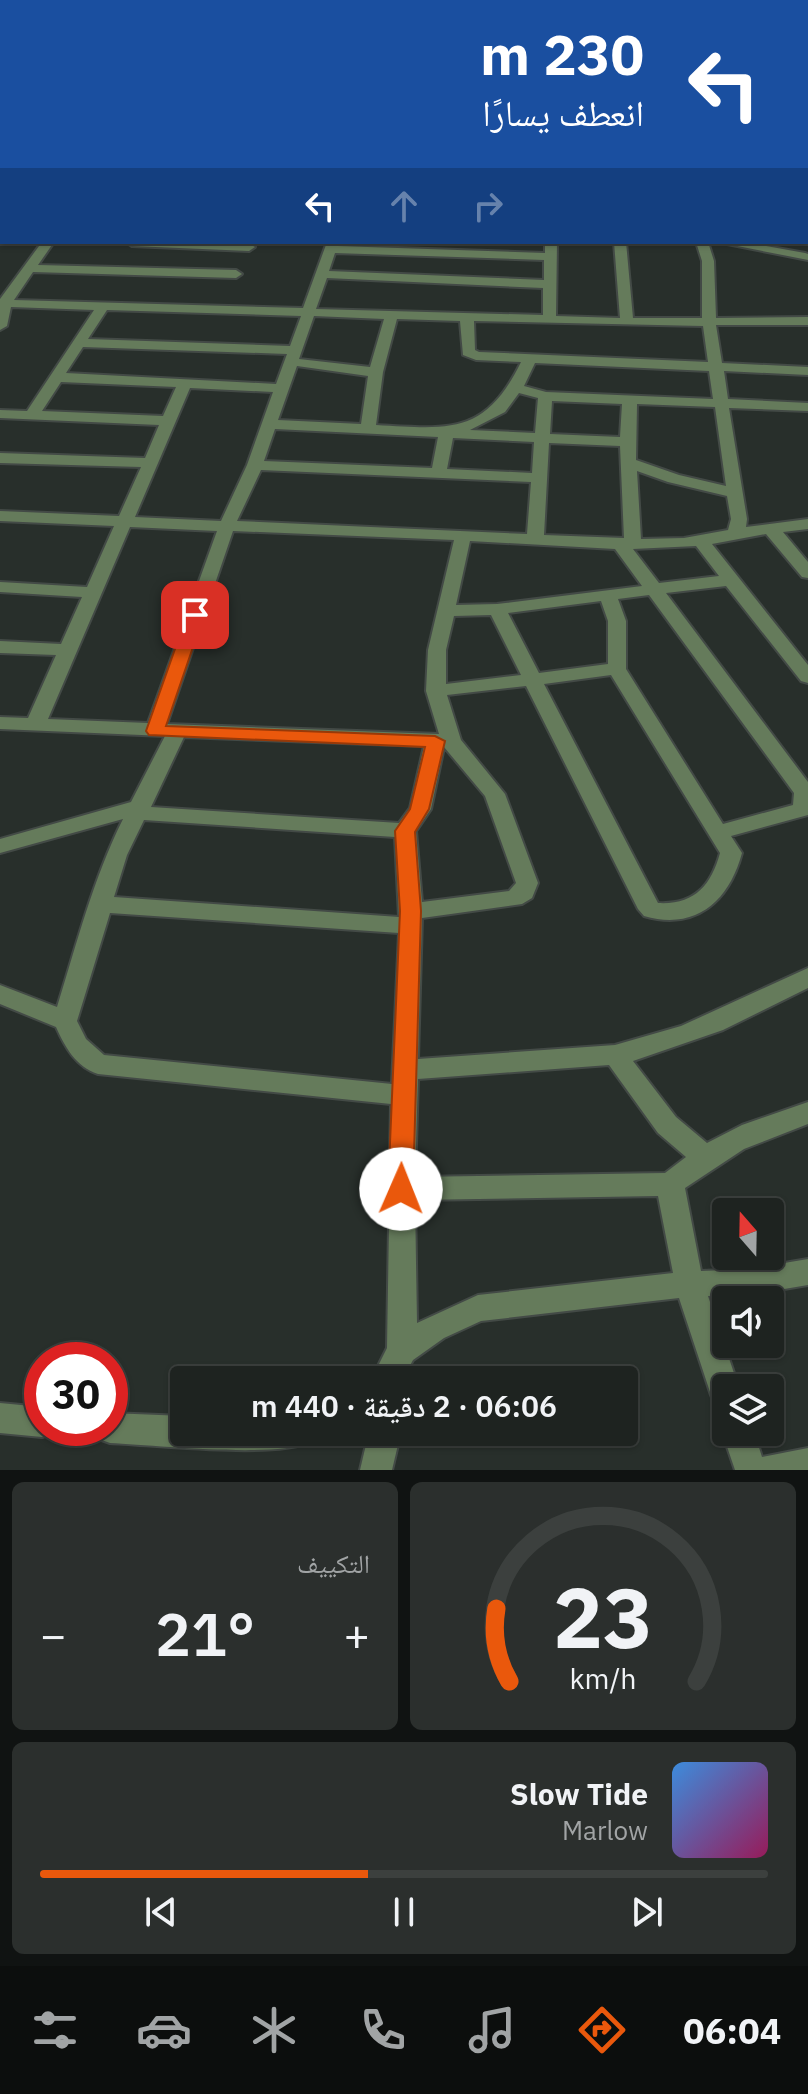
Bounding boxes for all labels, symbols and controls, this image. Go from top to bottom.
text: 230 m [480,18,644,90]
icon: left [672,32,776,136]
text: انعطف يسارًا [482,89,644,136]
icon: left [298,184,342,228]
icon: ahead [382,184,426,228]
icon: right [466,184,510,228]
pin [161,581,229,649]
icon: arrive [173,593,217,637]
position arrow [359,1147,443,1231]
north arrow [712,1198,784,1270]
map controls [712,1198,784,1446]
button: sound [712,1286,784,1358]
speed limit sign: 30 [24,1342,128,1446]
button: layers [712,1374,784,1446]
text: 06:06 · 2 دقيقة · 440 m [251,1386,557,1425]
text: التكييف [297,1546,370,1580]
text: 23 [553,1563,653,1671]
text: 21° [155,1594,255,1673]
text: − [40,1606,66,1663]
text: + [344,1606,370,1663]
text: km/h [569,1660,637,1697]
text: Slow Tide [510,1774,648,1813]
text: Marlow [562,1813,648,1847]
icon: previous [139,1890,183,1934]
icon: pause [382,1890,426,1934]
icon: next [625,1890,669,1934]
icon: filters [27,2002,83,2058]
icon: car [136,2002,192,2058]
icon: climate [246,2002,302,2058]
icon: phone [355,2002,411,2058]
icon: music [464,2002,520,2058]
icon: directions [574,2002,630,2058]
text: 06:04 [683,2007,781,2054]

